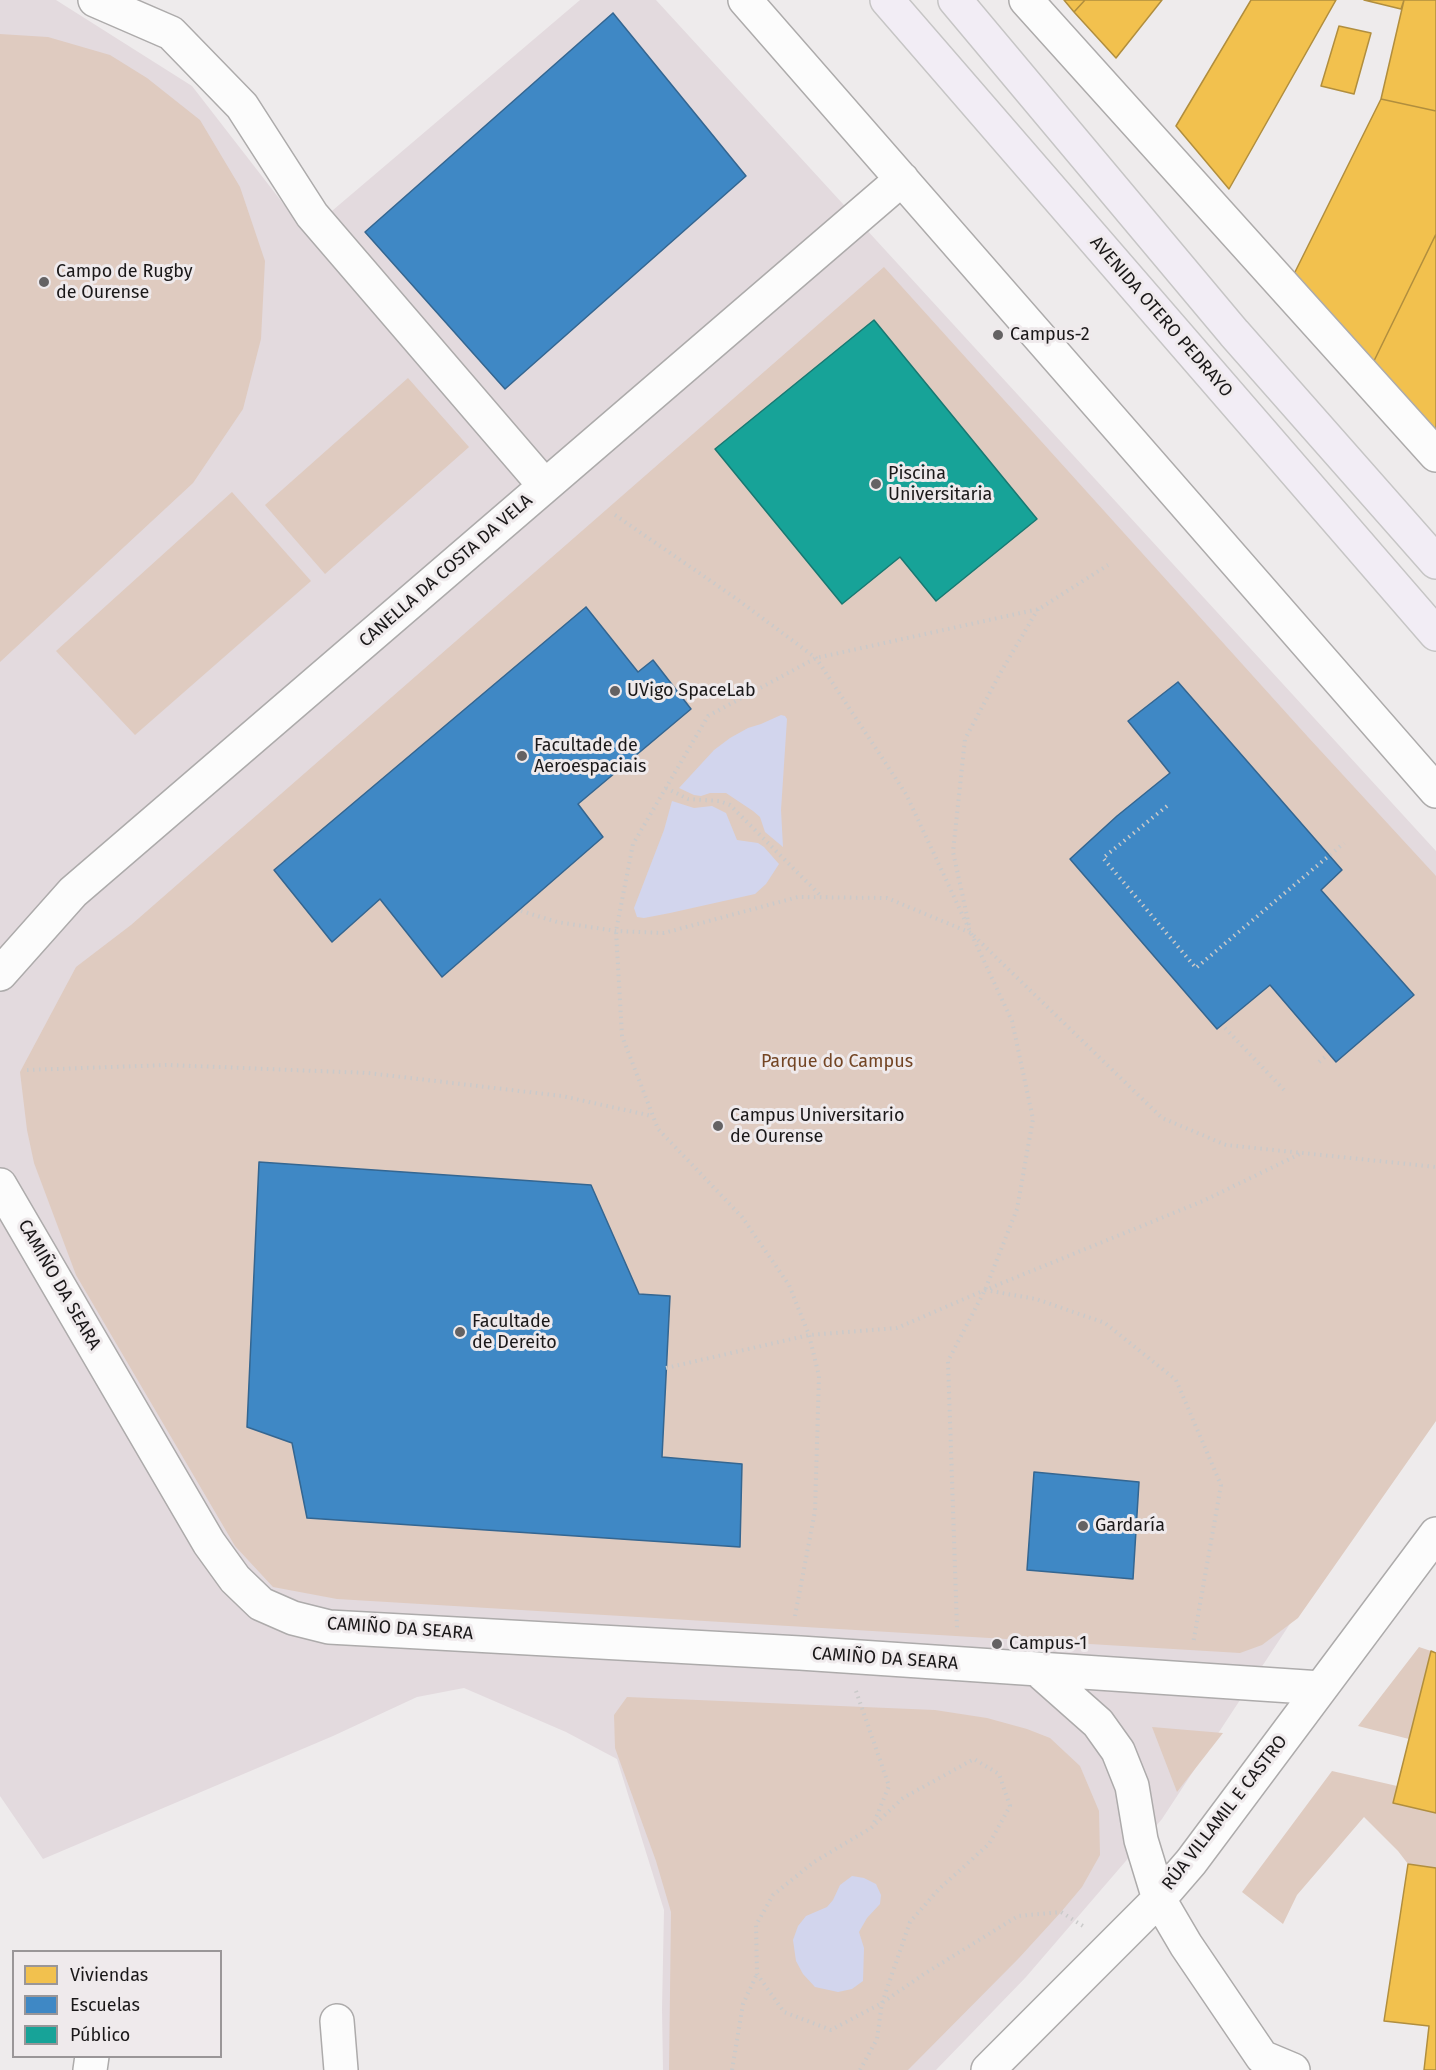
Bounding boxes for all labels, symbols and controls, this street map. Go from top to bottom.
street label: AVENIDA OTERO PEDRAYO [1085,232,1237,402]
place label: Campo de Rugby de Ourense [56,261,193,304]
marker: Campo de Rugby de Ourense [37,275,51,289]
place label: Campus-2 [1010,324,1090,346]
marker: Campus-2 [991,328,1005,342]
place label: Piscina Universitaria [888,463,992,506]
marker: Piscina Universitaria [869,477,883,491]
street label: CANELLA DA COSTA DA VELA [355,490,537,652]
place label: UVigo SpaceLab [627,680,756,702]
marker: UVigo SpaceLab [608,684,622,698]
place label: Facultade de Aeroespaciais [534,735,647,777]
marker: Facultade de Aeroespaciais [515,749,529,763]
park label: Parque do Campus [761,1051,913,1073]
place label: Campus Universitario de Ourense [730,1105,904,1148]
marker: Campus Universitario de Ourense [711,1119,725,1133]
street label: CAMIÑO DA SEARA [13,1216,105,1354]
place label: Facultade de Dereito [472,1311,557,1354]
marker: Facultade de Dereito [453,1325,467,1339]
place label: Gardaría [1095,1515,1165,1537]
marker: Gardaría [1076,1519,1090,1533]
street label: CAMIÑO DA SEARA [326,1613,474,1645]
place label: Campus-1 [1009,1633,1087,1655]
marker: Campus-1 [990,1637,1004,1651]
street label: CAMIÑO DA SEARA [811,1643,959,1675]
street label: RÚA VILLAMIL E CASTRO [1158,1731,1292,1895]
legend [12,1950,222,2058]
text: Viviendas [70,1964,148,1986]
text: Escuelas [70,1994,140,2016]
text: Público [70,2024,130,2046]

